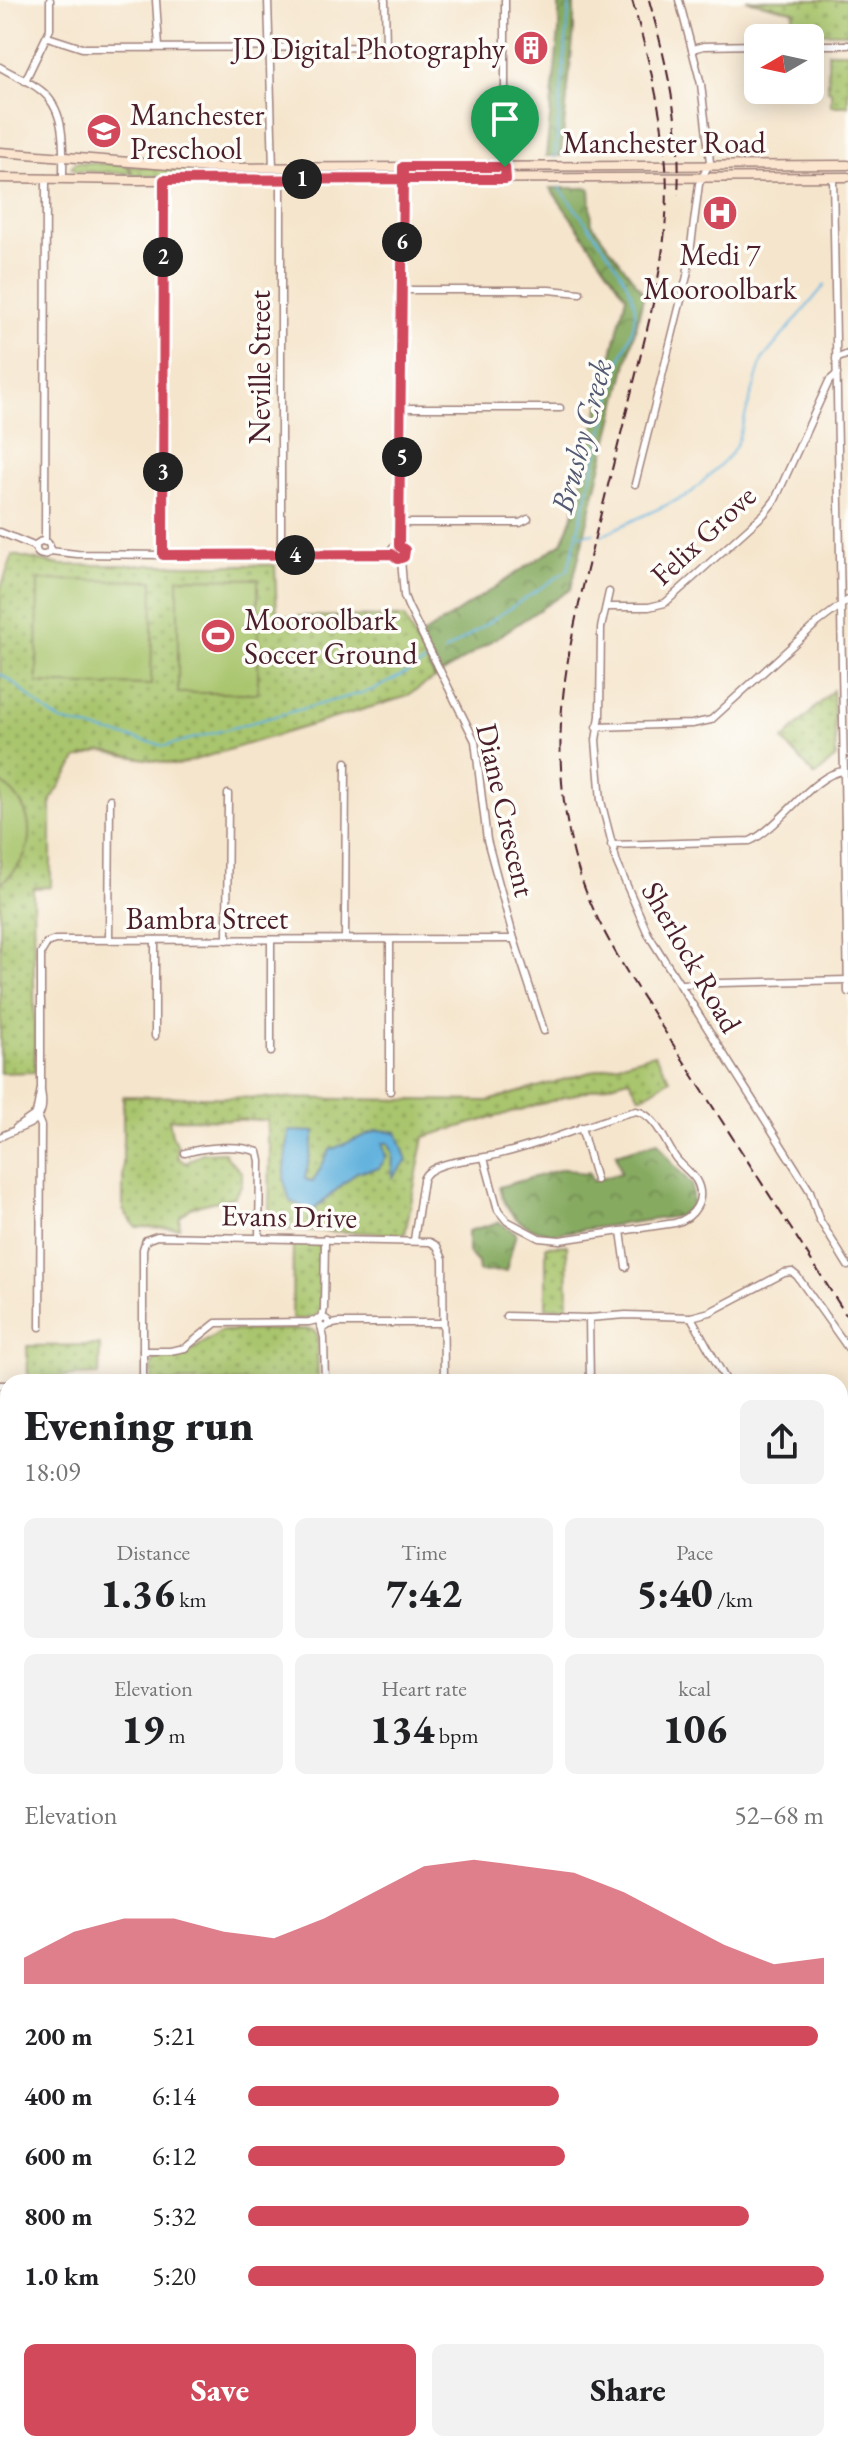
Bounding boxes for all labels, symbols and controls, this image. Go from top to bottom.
north arrow [744,24,824,104]
map controls [744,24,824,104]
place label: JD Digital Photography [230,29,506,68]
building icon: JD Digital Photography [512,29,550,67]
pin [471,85,539,167]
place label: Manchester Preschool [130,95,264,168]
icon: arrive [483,97,527,141]
school or university icon: Manchester Preschool [85,112,123,150]
street label: Manchester Road [562,123,766,162]
pin: 1 [282,159,322,199]
text: 1 [296,164,308,193]
hospital icon: Medi 7 Mooroolbark [701,194,739,232]
pin: 6 [382,222,422,262]
text: 6 [396,227,408,256]
place label: Medi 7 Mooroolbark [643,235,798,308]
pin: 2 [143,237,183,277]
text: 2 [157,242,169,271]
street label: Neville Street [240,289,279,444]
water label: Brushy Creek [540,354,622,519]
pin: 5 [382,437,422,477]
text: 5 [396,442,408,471]
pin: 3 [143,452,183,492]
text: 3 [157,457,169,486]
street label: Felix Grove [642,476,764,594]
pin: 4 [275,535,315,575]
text: 4 [289,540,301,569]
place label: Mooroolbark Soccer Ground [244,600,418,673]
sports icon: Mooroolbark Soccer Ground [199,617,237,655]
street label: Diane Crescent [467,719,545,901]
street label: Sherlock Road [633,874,751,1040]
street label: Bambra Street [126,899,289,938]
street label: Evans Drive [221,1195,357,1237]
text: Evening run [24,1396,254,1453]
button: share [740,1400,824,1484]
text: 18:09 [24,1455,80,1489]
text: Distance [117,1538,190,1567]
text: Time [401,1538,447,1567]
text: Pace [676,1538,713,1567]
text: 1.36 [100,1567,175,1619]
text: 7:42 [386,1567,462,1619]
text: 5:40 [636,1567,713,1619]
text: km [175,1585,207,1614]
text: /km [713,1585,753,1614]
text: Elevation [114,1674,193,1703]
text: Heart rate [381,1674,467,1703]
text: kcal [678,1674,711,1703]
text: 19 [121,1703,164,1755]
text: 134 [369,1703,434,1755]
text: 106 [662,1703,727,1755]
text: m [164,1721,186,1750]
text: bpm [434,1721,479,1750]
text: Elevation [24,1798,118,1832]
text: 52–68 m [734,1798,824,1832]
text: 200 m [24,2019,92,2053]
text: 5:21 [152,2019,196,2053]
text: 400 m [24,2079,92,2113]
text: 6:14 [152,2079,196,2113]
text: 600 m [24,2139,92,2173]
text: 6:12 [152,2139,196,2173]
text: 800 m [24,2199,92,2233]
text: 5:32 [152,2199,196,2233]
text: 1.0 km [24,2259,99,2293]
text: 5:20 [152,2259,196,2293]
button: Save [24,2344,416,2436]
button: Share [432,2344,824,2436]

